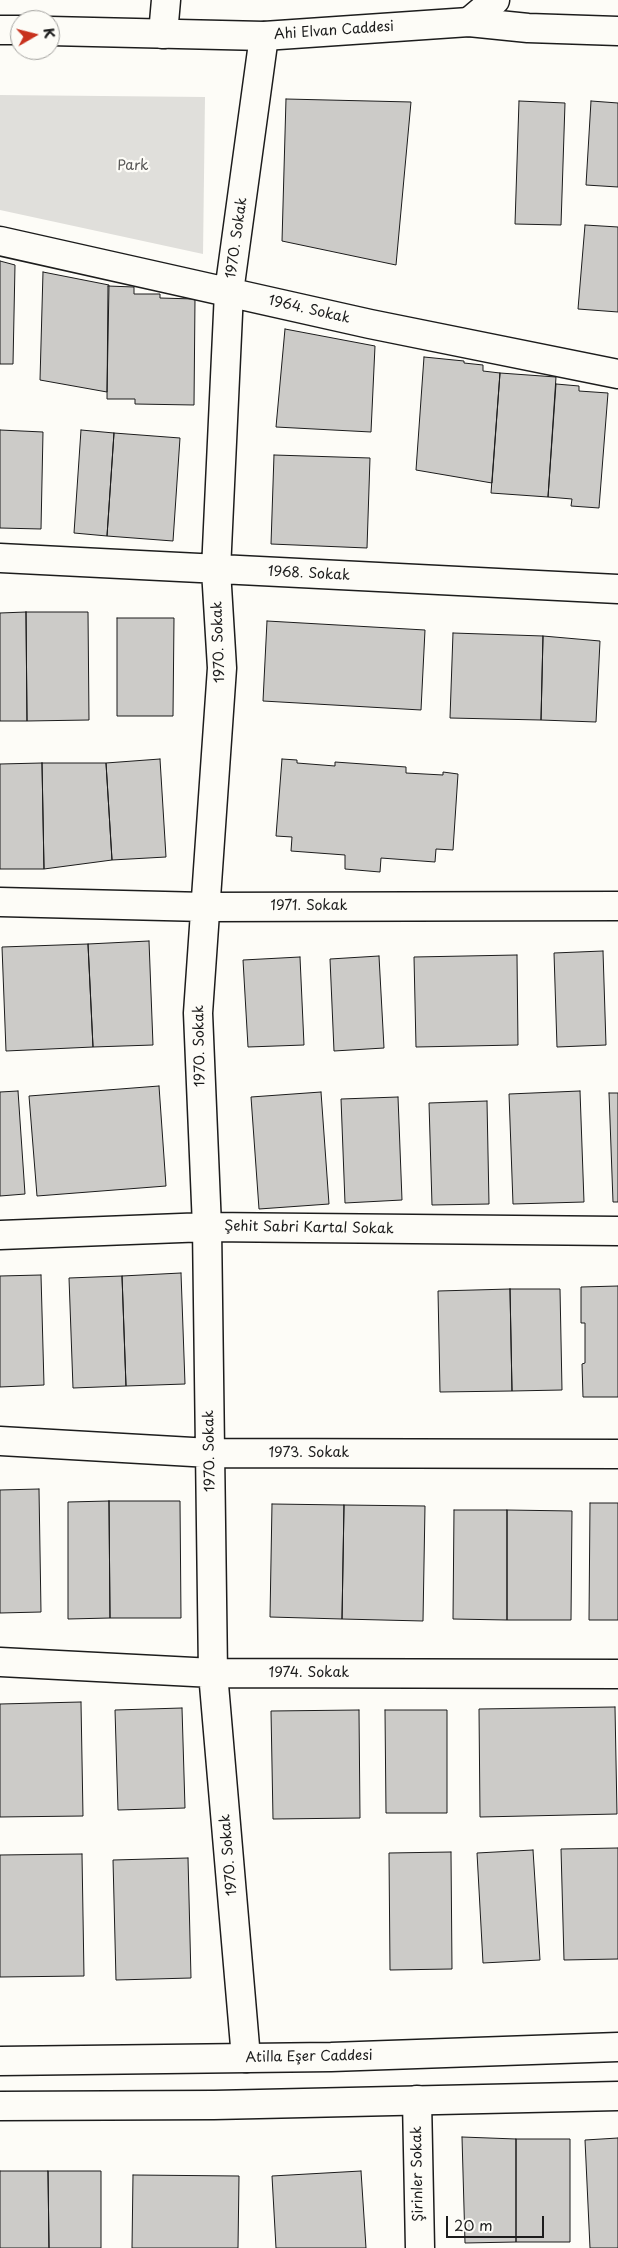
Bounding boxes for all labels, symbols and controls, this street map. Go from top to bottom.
north arrow [10,10,60,60]
street label: Ahi Elvan Caddesi [273,18,395,44]
text: K [38,26,60,40]
park label: Park [117,158,149,174]
street label: 1970. Sokak [223,196,251,280]
street label: 1964. Sokak [266,292,352,328]
street label: 1968. Sokak [267,563,351,585]
street label: 1970. Sokak [209,601,229,683]
street label: 1971. Sokak [270,898,348,914]
street label: 1970. Sokak [191,1005,209,1087]
street label: Şehit Sabri Kartal Sokak [224,1218,394,1238]
street label: 1970. Sokak [201,1410,219,1492]
street label: 1973. Sokak [269,1445,349,1461]
street label: 1974. Sokak [269,1665,349,1681]
street label: 1970. Sokak [217,1813,241,1897]
street label: Atilla Eşer Caddesi [245,2047,373,2067]
street label: Şirinler Sokak [409,2126,427,2222]
scale bar [448,2206,546,2238]
text: 20 m [454,2213,493,2236]

